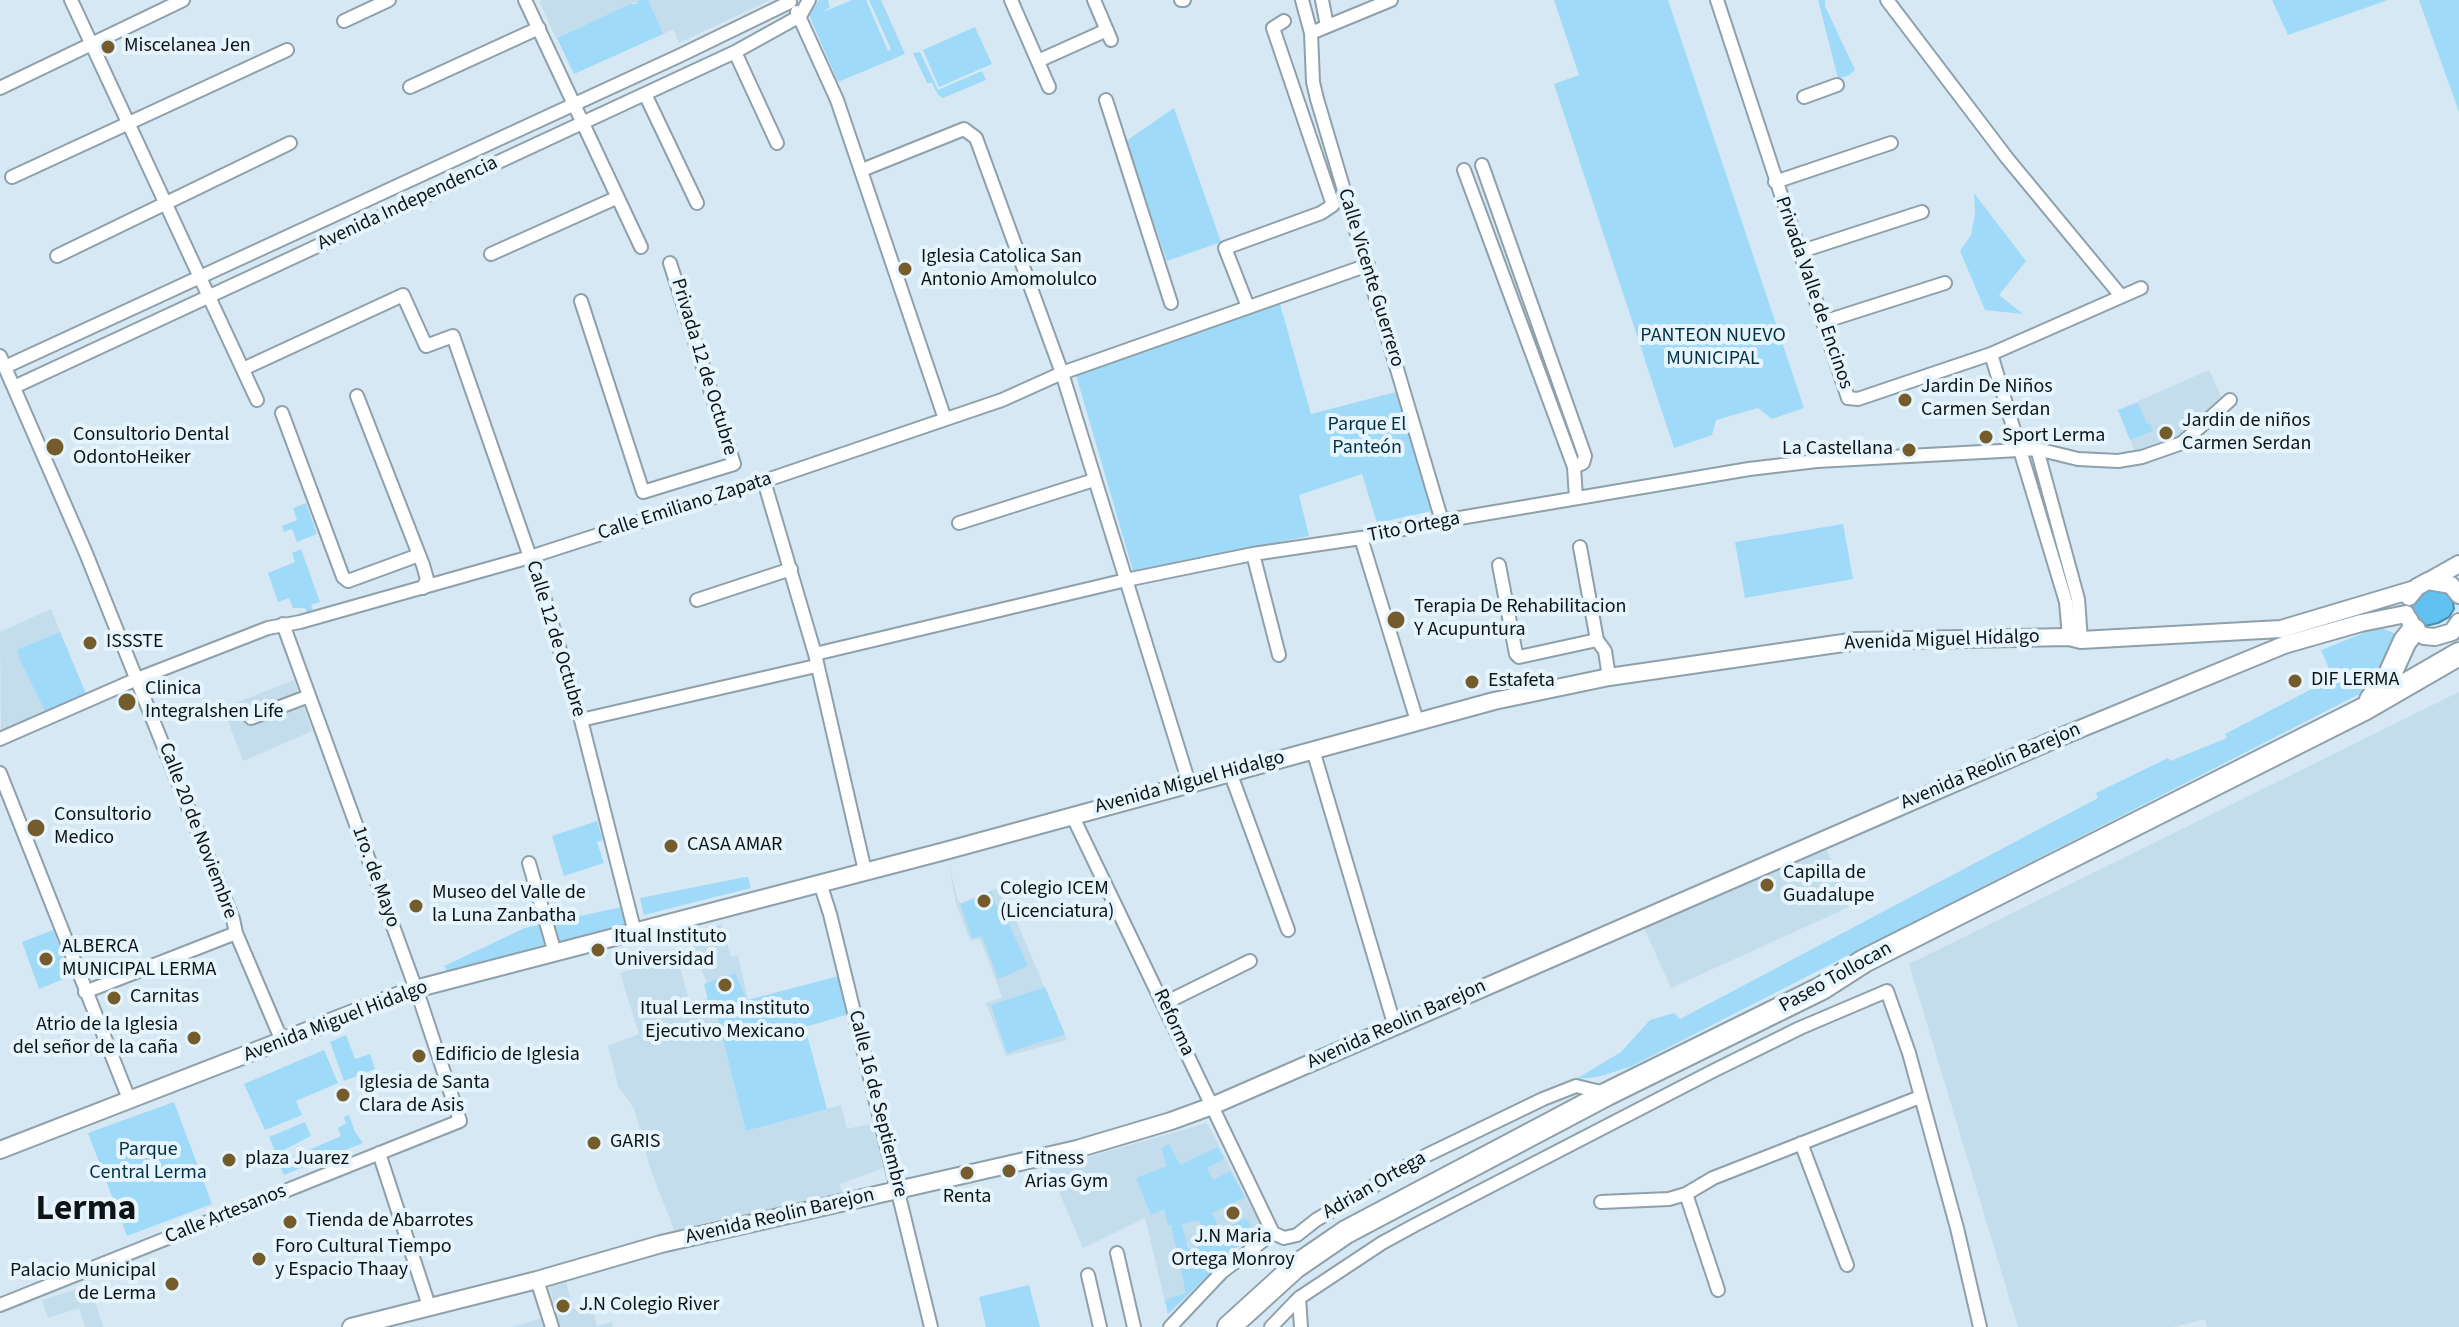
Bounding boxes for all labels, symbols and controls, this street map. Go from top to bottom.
place label: Miscelanea Jen [124,35,251,59]
marker: Miscelanea Jen [99,38,117,56]
street label: Avenida Independencia [314,152,502,256]
street label: Calle Vicente Guerrero [1331,186,1409,370]
street label: Privada Valle de Encinos [1769,194,1857,392]
place label: Iglesia Catolica San Antonio Amomolulco [921,246,1097,293]
marker: Iglesia Catolica San Antonio Amomolulco [896,260,914,278]
street label: Privada 12 de Octubre [665,276,741,458]
park label: PANTEON NUEVO MUNICIPAL [1640,325,1786,372]
place label: Jardin De Niños Carmen Serdan [1921,376,2053,423]
marker: Jardin De Niños Carmen Serdan [1896,391,1914,409]
place label: Jardin de niños Carmen Serdan [2182,410,2311,457]
park label: Parque El Panteón [1328,414,1406,461]
place label: Consultorio Dental OdontoHeiker [73,424,229,471]
marker: Jardin de niños Carmen Serdan [2157,424,2175,442]
place label: Sport Lerma [2002,425,2105,449]
marker: Sport Lerma [1977,428,1995,446]
marker: Consultorio Dental OdontoHeiker [44,436,66,458]
place label: La Castellana [1782,438,1893,462]
marker: La Castellana [1900,441,1918,459]
street label: Calle Emiliano Zapata [595,468,775,546]
street label: Tito Ortega [1366,507,1462,549]
street label: Calle 12 de Octubre [520,558,590,720]
place label: Terapia De Rehabilitacion Y Acupuntura [1414,596,1626,643]
marker: Terapia De Rehabilitacion Y Acupuntura [1385,609,1407,631]
street label: Avenida Miguel Hidalgo [1844,626,2040,656]
place label: ISSSTE [106,631,164,655]
marker: ISSSTE [81,634,99,652]
place label: DIF LERMA [2311,669,2399,693]
place label: Estafeta [1488,670,1555,694]
marker: DIF LERMA [2286,672,2304,690]
marker: Estafeta [1463,673,1481,691]
place label: Clinica Integralshen Life [145,678,283,725]
marker: Clinica Integralshen Life [116,691,138,713]
street label: Avenida Reolin Barejon [1897,718,2085,816]
street label: Calle 20 de Noviembre [152,740,242,922]
street label: Avenida Miguel Hidalgo [1093,746,1287,820]
place label: Consultorio Medico [54,804,152,851]
marker: Consultorio Medico [25,817,47,839]
street label: 1ro. de Mayo [346,823,404,931]
place label: CASA AMAR [687,834,782,858]
marker: CASA AMAR [662,837,680,855]
place label: Capilla de Guadalupe [1783,862,1874,909]
marker: Capilla de Guadalupe [1758,876,1776,894]
place label: Colegio ICEM (Licenciatura) [1000,878,1114,925]
place label: Museo del Valle de la Luna Zanbatha [432,882,586,929]
marker: Colegio ICEM (Licenciatura) [975,892,993,910]
marker: Museo del Valle de la Luna Zanbatha [407,897,425,915]
place label: Itual Instituto Universidad [614,926,727,973]
place label: ALBERCA MUNICIPAL LERMA [62,936,216,983]
street label: Paseo Tollocan [1776,937,1896,1019]
marker: Itual Instituto Universidad [589,941,607,959]
marker: ALBERCA MUNICIPAL LERMA [37,950,55,968]
street label: Avenida Reolin Barejon [1304,975,1490,1075]
street label: Avenida Miguel Hidalgo [241,976,431,1068]
marker: Itual Lerma Instituto Ejecutivo Mexicano [716,976,734,994]
place label: Carnitas [130,986,199,1010]
street label: Reforma [1147,986,1199,1060]
marker: Carnitas [105,989,123,1007]
place label: Itual Lerma Instituto Ejecutivo Mexicano [640,998,810,1045]
street label: Calle 16 de Septiembre [842,1008,912,1200]
place label: Atrio de la Iglesia del señor de la caña [13,1014,178,1061]
marker: Atrio de la Iglesia del señor de la caña [185,1029,203,1047]
place label: Edificio de Iglesia [435,1044,580,1068]
marker: Edificio de Iglesia [410,1047,428,1065]
place label: Iglesia de Santa Clara de Asis [359,1072,490,1119]
marker: Iglesia de Santa Clara de Asis [334,1086,352,1104]
place label: GARIS [610,1131,660,1155]
marker: GARIS [585,1134,603,1152]
park label: Parque Central Lerma [89,1139,207,1186]
street label: Adrian Ortega [1319,1147,1431,1225]
place label: plaza Juarez [245,1148,349,1172]
place label: Fitness Arias Gym [1025,1148,1108,1195]
marker: plaza Juarez [220,1151,238,1169]
marker: Fitness Arias Gym [1000,1162,1018,1180]
marker: Renta [958,1164,976,1182]
street label: Calle Artesanos [162,1180,290,1250]
street label: Avenida Reolin Barejon [683,1184,877,1250]
place label: Renta [943,1186,991,1210]
district label: Lerma [36,1189,136,1233]
marker: J.N Maria Ortega Monroy [1224,1204,1242,1222]
place label: Tienda de Abarrotes [306,1210,473,1234]
marker: Tienda de Abarrotes [281,1213,299,1231]
place label: J.N Maria Ortega Monroy [1171,1226,1295,1273]
place label: Foro Cultural Tiempo y Espacio Thaay [275,1236,452,1283]
marker: Foro Cultural Tiempo y Espacio Thaay [250,1250,268,1268]
place label: Palacio Municipal de Lerma [10,1260,156,1307]
marker: Palacio Municipal de Lerma [163,1275,181,1293]
place label: J.N Colegio River [579,1294,719,1318]
marker: J.N Colegio River [554,1297,572,1315]

